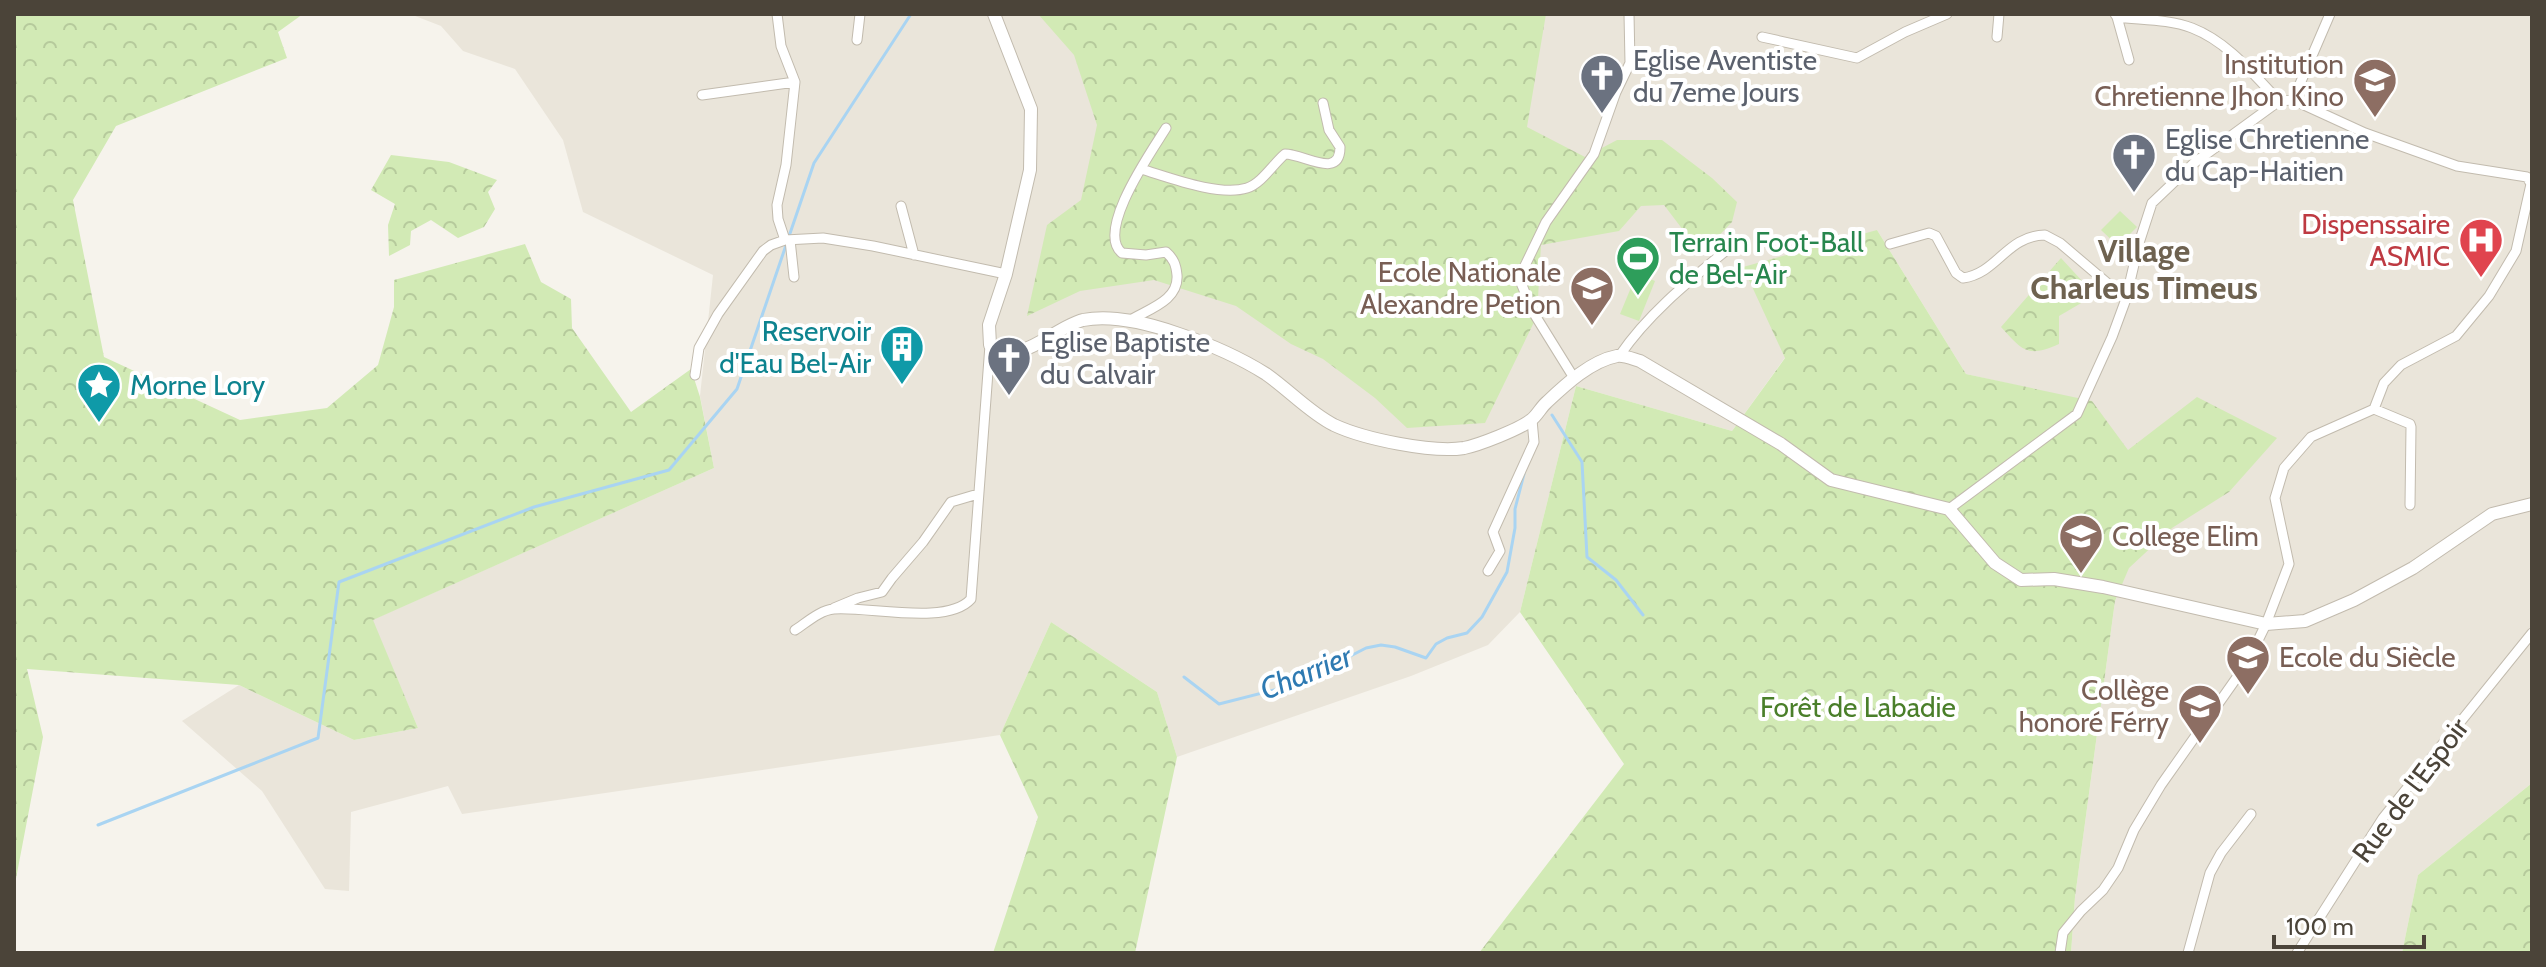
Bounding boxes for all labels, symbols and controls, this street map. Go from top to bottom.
place label: Eglise Aventiste du 7eme Jours [1633,43,1817,109]
place label: Institution Chretienne Jhon Kino [2094,47,2344,113]
church icon: Eglise Aventiste du 7eme Jours [1578,52,1626,115]
school or university icon: Institution Chretienne Jhon Kino [2351,56,2399,119]
place label: Eglise Chretienne du Cap-Haitien [2165,122,2369,188]
church icon: Eglise Chretienne du Cap-Haitien [2110,131,2158,194]
place label: Dispenssaire ASMIC [2301,207,2450,273]
hospital icon: Dispenssaire ASMIC [2457,216,2505,279]
place label: Terrain Foot-Ball de Bel-Air [1669,225,1864,291]
district label: Village Charleus Timeus [2030,231,2258,307]
sports icon: Terrain Foot-Ball de Bel-Air [1614,234,1662,297]
place label: Ecole Nationale Alexandre Petion [1360,255,1561,321]
school or university icon: Ecole Nationale Alexandre Petion [1568,264,1616,327]
place label: Reservoir d'Eau Bel-Air [719,314,871,380]
building icon: Reservoir d'Eau Bel-Air [878,323,926,386]
place label: Eglise Baptiste du Calvair [1040,325,1210,391]
church icon: Eglise Baptiste du Calvair [985,334,1033,397]
place icon: Morne Lory [75,361,123,424]
place label: Morne Lory [130,368,265,402]
school or university icon: College Elim [2057,512,2105,575]
place label: College Elim [2112,519,2259,553]
school or university icon: Ecole du Siècle [2224,633,2272,696]
water label: Charrier [1254,637,1359,708]
place label: Ecole du Siècle [2279,640,2456,674]
place label: Collège honoré Férry [2019,673,2169,739]
school or university icon: Collège honoré Férry [2176,682,2224,745]
park label: Forêt de Labadie [1760,690,1956,724]
street label: Rue de l'Espoir [2345,711,2475,869]
scale bar [2274,899,2424,949]
text: 100 m [2286,912,2354,941]

